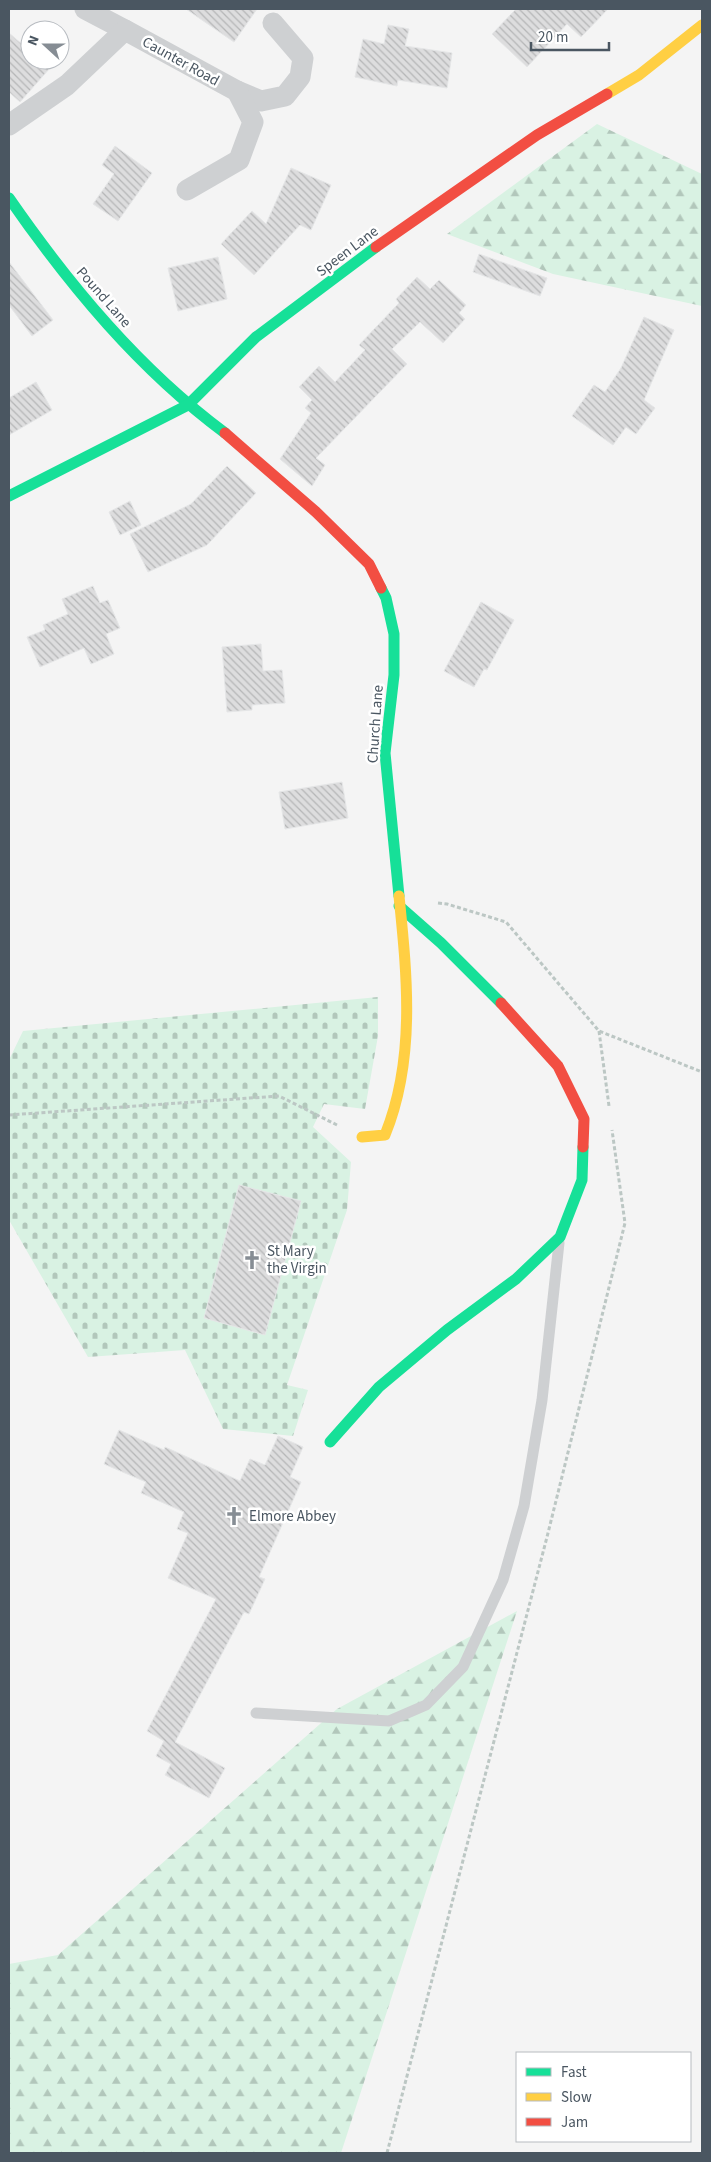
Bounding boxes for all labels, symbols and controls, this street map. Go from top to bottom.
north arrow [20,20,70,70]
scale bar [531,20,608,52]
text: 20 m [538,27,568,48]
street label: Caunter Road [138,32,223,91]
text: N [23,33,45,49]
street label: Speen Lane [312,221,383,282]
street label: Pound Lane [71,262,136,332]
street label: Church Lane [362,684,389,764]
place label: St Mary the Virgin [267,1241,327,1279]
church icon: St Mary the Virgin [241,1249,263,1271]
church icon: Elmore Abbey [223,1505,245,1527]
place label: Elmore Abbey [249,1506,336,1527]
legend [516,2052,691,2142]
text: Fast [561,2062,587,2083]
text: Slow [561,2087,592,2108]
text: Jam [561,2112,588,2133]

